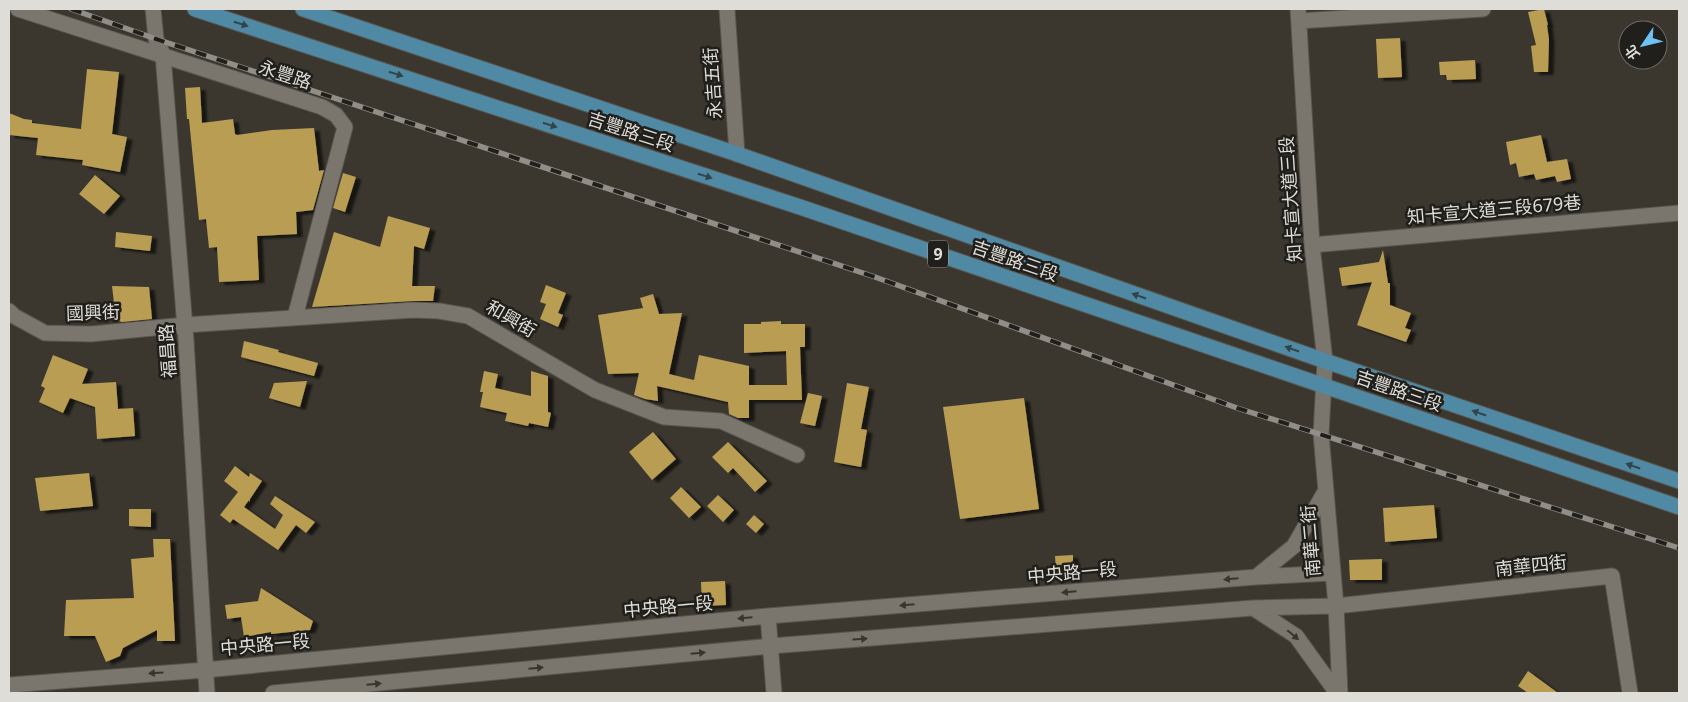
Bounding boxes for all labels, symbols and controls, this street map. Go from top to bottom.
north arrow [1618,20,1668,70]
one-way arrow [234,21,249,28]
text: 北 [1620,42,1644,64]
street label: 永吉五街 [698,46,726,120]
street label: 永豐路 [256,54,315,94]
one-way arrow [388,71,403,79]
street label: 吉豐路三段 [585,106,678,156]
one-way arrow [543,121,558,129]
street label: 知卡宣大道三段 [1274,135,1306,263]
one-way arrow [697,172,712,180]
street label: 知卡宣大道三段679巷 [1406,189,1582,229]
street label: 吉豐路三段 [969,234,1062,286]
road number: 9 [928,240,948,268]
one-way arrow [1131,291,1146,299]
street label: 和興街 [482,294,541,342]
street label: 國興街 [66,299,120,325]
street label: 福昌路 [153,323,181,379]
one-way arrow [1285,345,1300,352]
street label: 吉豐路三段 [1353,364,1446,416]
one-way arrow [1472,409,1487,416]
one-way arrow [1625,461,1640,469]
street label: 南華二街 [1295,504,1325,578]
street label: 南華四街 [1494,549,1568,581]
street label: 中央路一段 [1026,556,1118,588]
one-way arrow [1223,575,1239,583]
one-way arrow [1061,588,1077,596]
street label: 中央路一段 [622,590,714,622]
one-way arrow [899,601,915,609]
one-way arrow [737,614,753,622]
street label: 中央路一段 [219,628,311,660]
one-way arrow [1286,630,1299,641]
one-way arrow [852,634,868,642]
one-way arrow [690,648,706,656]
one-way arrow [528,664,544,672]
one-way arrow [148,670,164,678]
one-way arrow [367,679,383,687]

